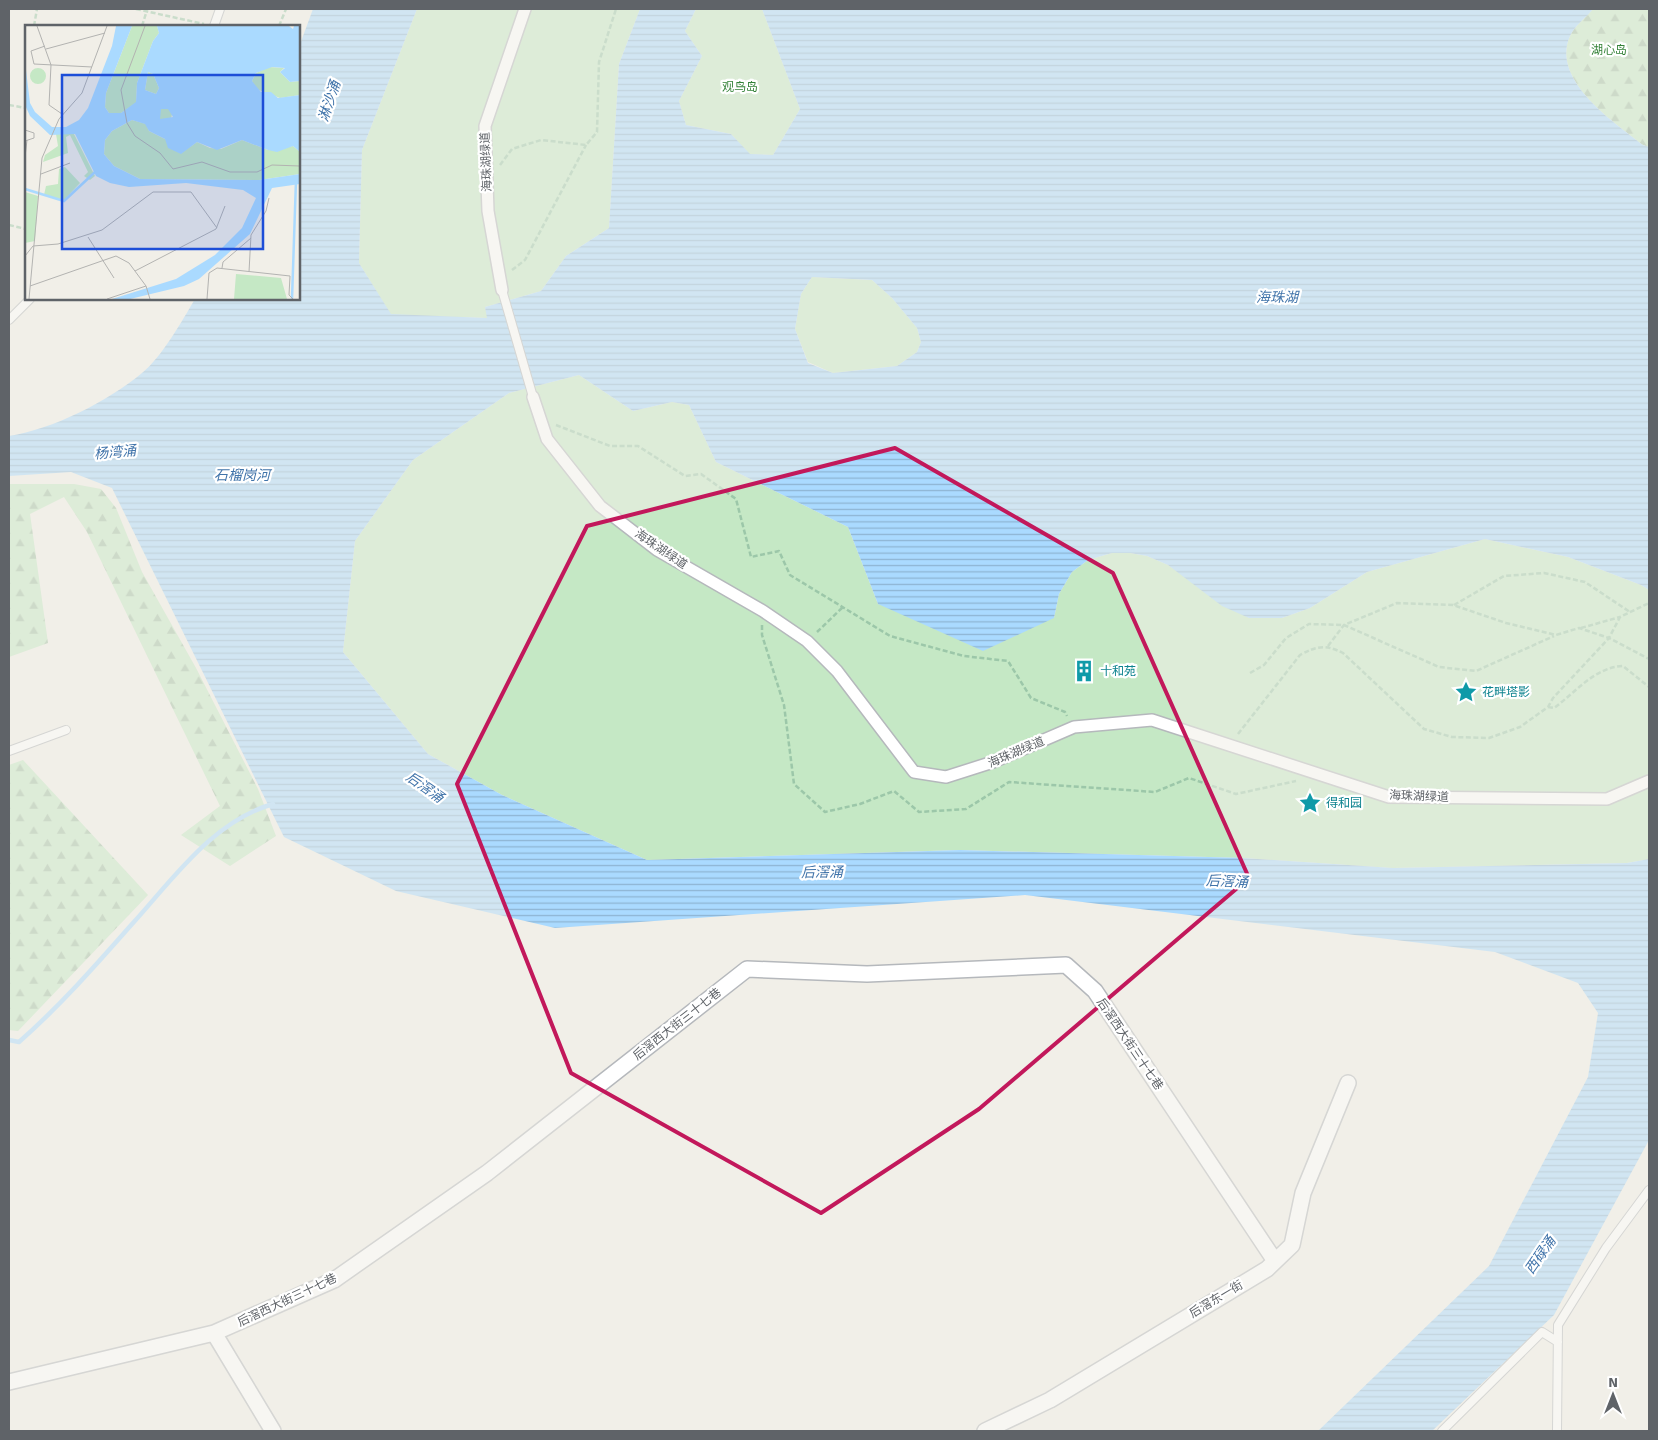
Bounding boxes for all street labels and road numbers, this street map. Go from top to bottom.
street label: 海珠湖绿道 [478,132,495,192]
street label: 海珠湖绿道 [632,526,690,572]
street label: 海珠湖绿道 [986,734,1047,771]
street label: 海珠湖绿道 [1389,788,1449,805]
street label: 后滘西大街三十七巷 [630,985,724,1064]
street label: 后滘西大街三十七巷 [1093,995,1166,1093]
street label: 后滘西大街三十七巷 [235,1271,339,1330]
street label: 后滘东一街 [1187,1278,1246,1321]

